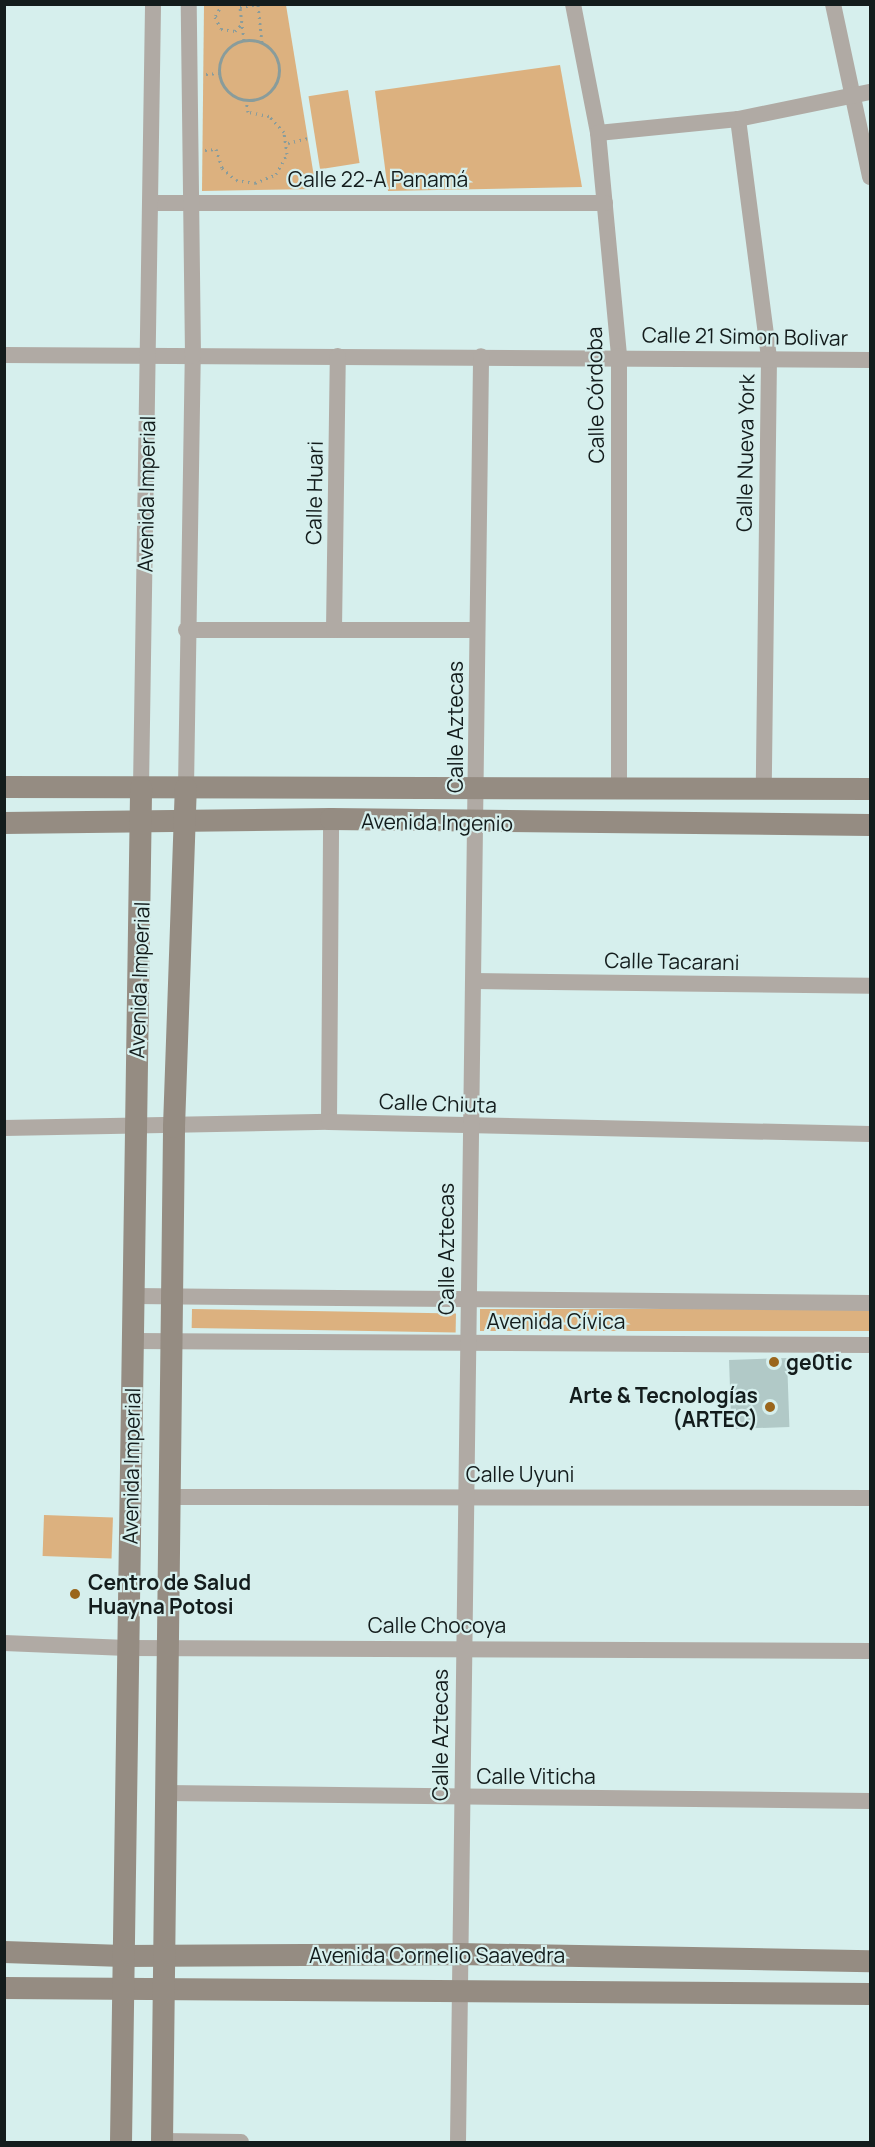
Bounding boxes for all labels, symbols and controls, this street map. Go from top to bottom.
street label: Calle 22-A Panamá [288,166,468,192]
street label: Calle 21 Simon Bolivar [642,322,848,350]
street label: Calle Córdoba [581,326,609,464]
street label: Calle Nueva York [731,374,759,532]
street label: Avenida Imperial [132,415,160,573]
street label: Calle Huari [300,441,328,545]
street label: Calle Aztecas [442,661,468,793]
street label: Avenida Ingenio [361,808,513,836]
street label: Avenida Imperial [124,901,154,1059]
street label: Calle Tacarani [604,947,740,975]
street label: Calle Chiuta [379,1088,497,1118]
street label: Calle Aztecas [433,1183,459,1315]
street label: Avenida Cívica [486,1308,626,1334]
place label: ge0tic [786,1349,852,1375]
marker: ge0tic [767,1355,781,1369]
place label: Arte & Tecnologías (ARTEC) [569,1382,758,1432]
street label: Avenida Imperial [117,1387,145,1545]
marker: Arte & Tecnologías (ARTEC) [763,1400,777,1414]
street label: Calle Uyuni [466,1461,574,1487]
place label: Centro de Salud Huayna Potosi [88,1569,251,1619]
marker: Centro de Salud Huayna Potosi [66,1585,84,1603]
street label: Calle Chocoya [368,1612,506,1638]
street label: Calle Aztecas [427,1669,453,1801]
street label: Calle Viticha [476,1763,596,1789]
street label: Avenida Cornelio Saavedra [309,1942,565,1968]

